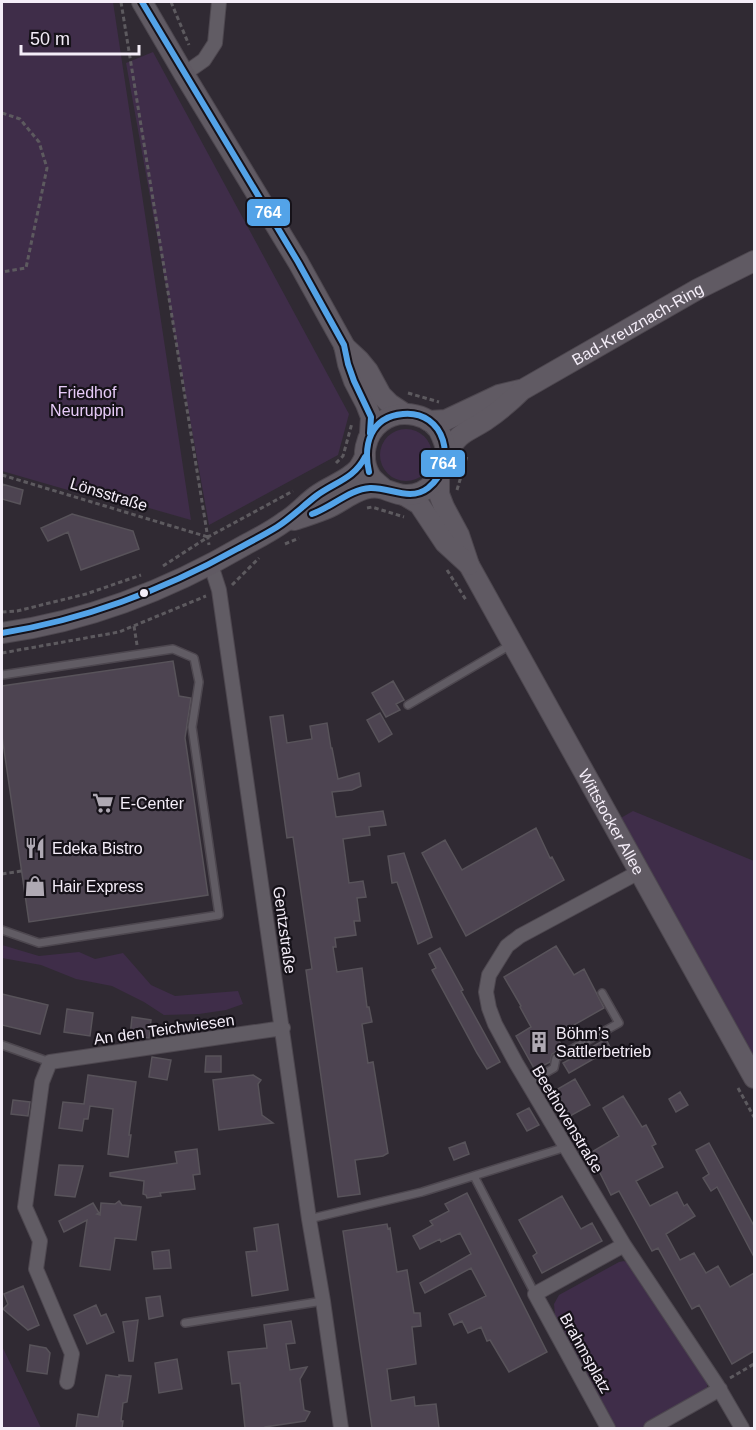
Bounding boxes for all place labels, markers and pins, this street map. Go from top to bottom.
unlabelled marker [138,587,150,599]
supermarket icon: E-Center [91,791,115,815]
place label: E-Center [120,795,185,812]
restaurant icon: Edeka Bistro [23,836,47,860]
place label: Edeka Bistro [52,840,143,857]
shop icon: Hair Express [23,874,47,898]
place label: Hair Express [52,878,144,895]
place label: Böhm’s Sattlerbetrieb [556,1025,651,1060]
building icon: Böhm’s Sattlerbetrieb [527,1030,551,1054]

